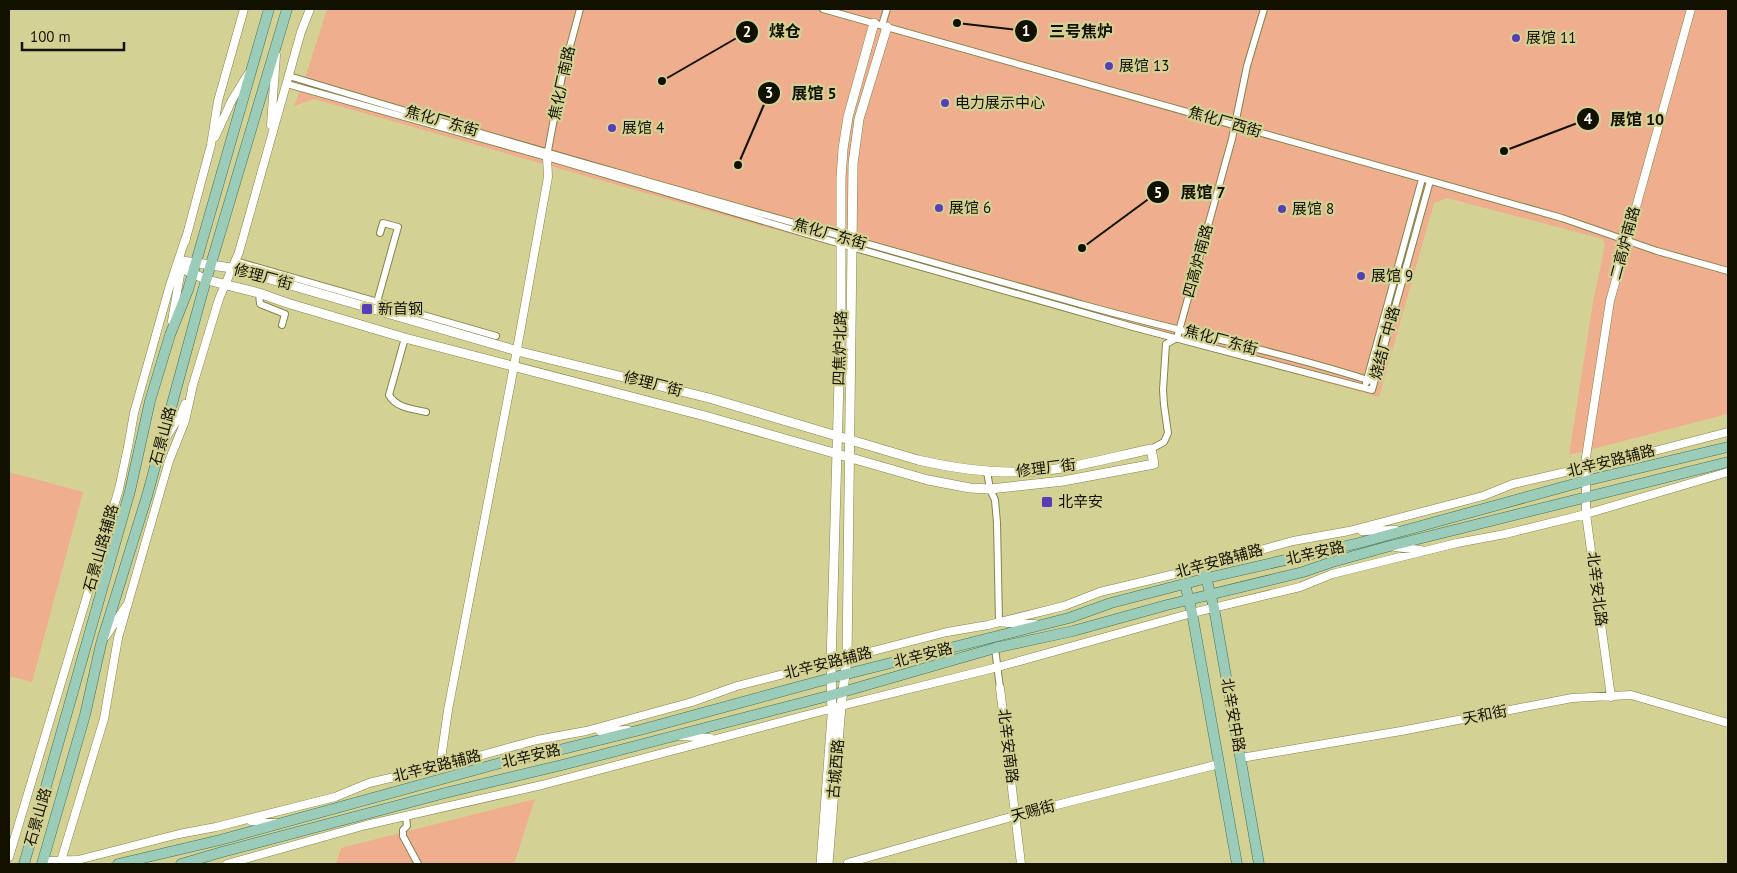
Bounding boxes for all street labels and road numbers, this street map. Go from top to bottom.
street label: 焦化厂南路 [544,44,579,122]
street label: 焦化厂东街 [403,101,481,140]
street label: 焦化厂西街 [1186,102,1264,141]
street label: 二高炉南路 [1606,204,1643,282]
street label: 焦化厂东街 [791,214,869,253]
street label: 四高炉南路 [1179,222,1216,300]
street label: 修理厂街 [232,260,295,293]
street label: 烧结厂中路 [1366,304,1403,382]
street label: 四焦炉北路 [829,310,850,386]
street label: 焦化厂东街 [1182,321,1260,358]
street label: 修理厂街 [622,367,685,400]
street label: 石景山路 [146,404,179,467]
street label: 北辛安路辅路 [1565,440,1657,481]
street label: 修理厂街 [1015,454,1077,481]
street label: 石景山路辅路 [79,502,122,594]
street label: 北辛安路 [1284,537,1346,569]
street label: 北辛安路辅路 [1173,540,1265,581]
street label: 北辛安北路 [1583,551,1611,627]
street label: 北辛安路 [891,638,954,671]
street label: 北辛安路辅路 [782,642,874,683]
street label: 北辛安中路 [1218,676,1249,754]
street label: 天和街 [1461,701,1509,728]
street label: 北辛安南路 [994,708,1022,784]
street label: 古城西路 [823,738,848,800]
street label: 北辛安路 [500,740,562,772]
street label: 北辛安路辅路 [391,745,483,786]
street label: 石景山路 [20,785,55,848]
street label: 天赐街 [1009,796,1057,826]

